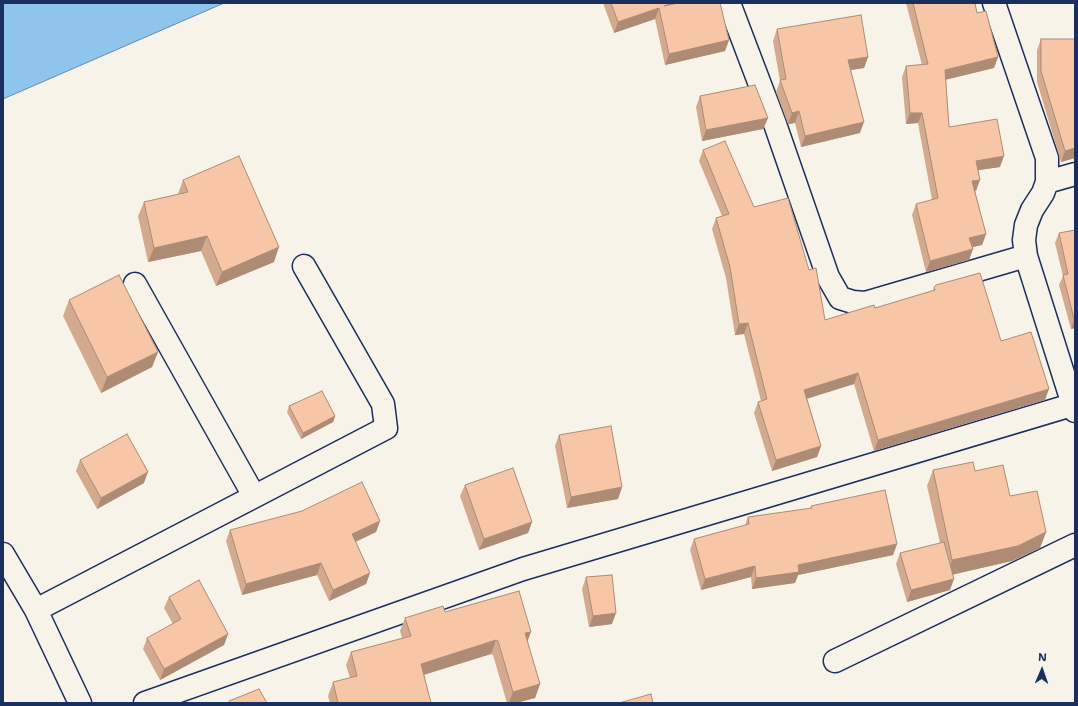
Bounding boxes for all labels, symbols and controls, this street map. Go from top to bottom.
north arrow [1022,650,1062,690]
text: N [1038,650,1047,665]

